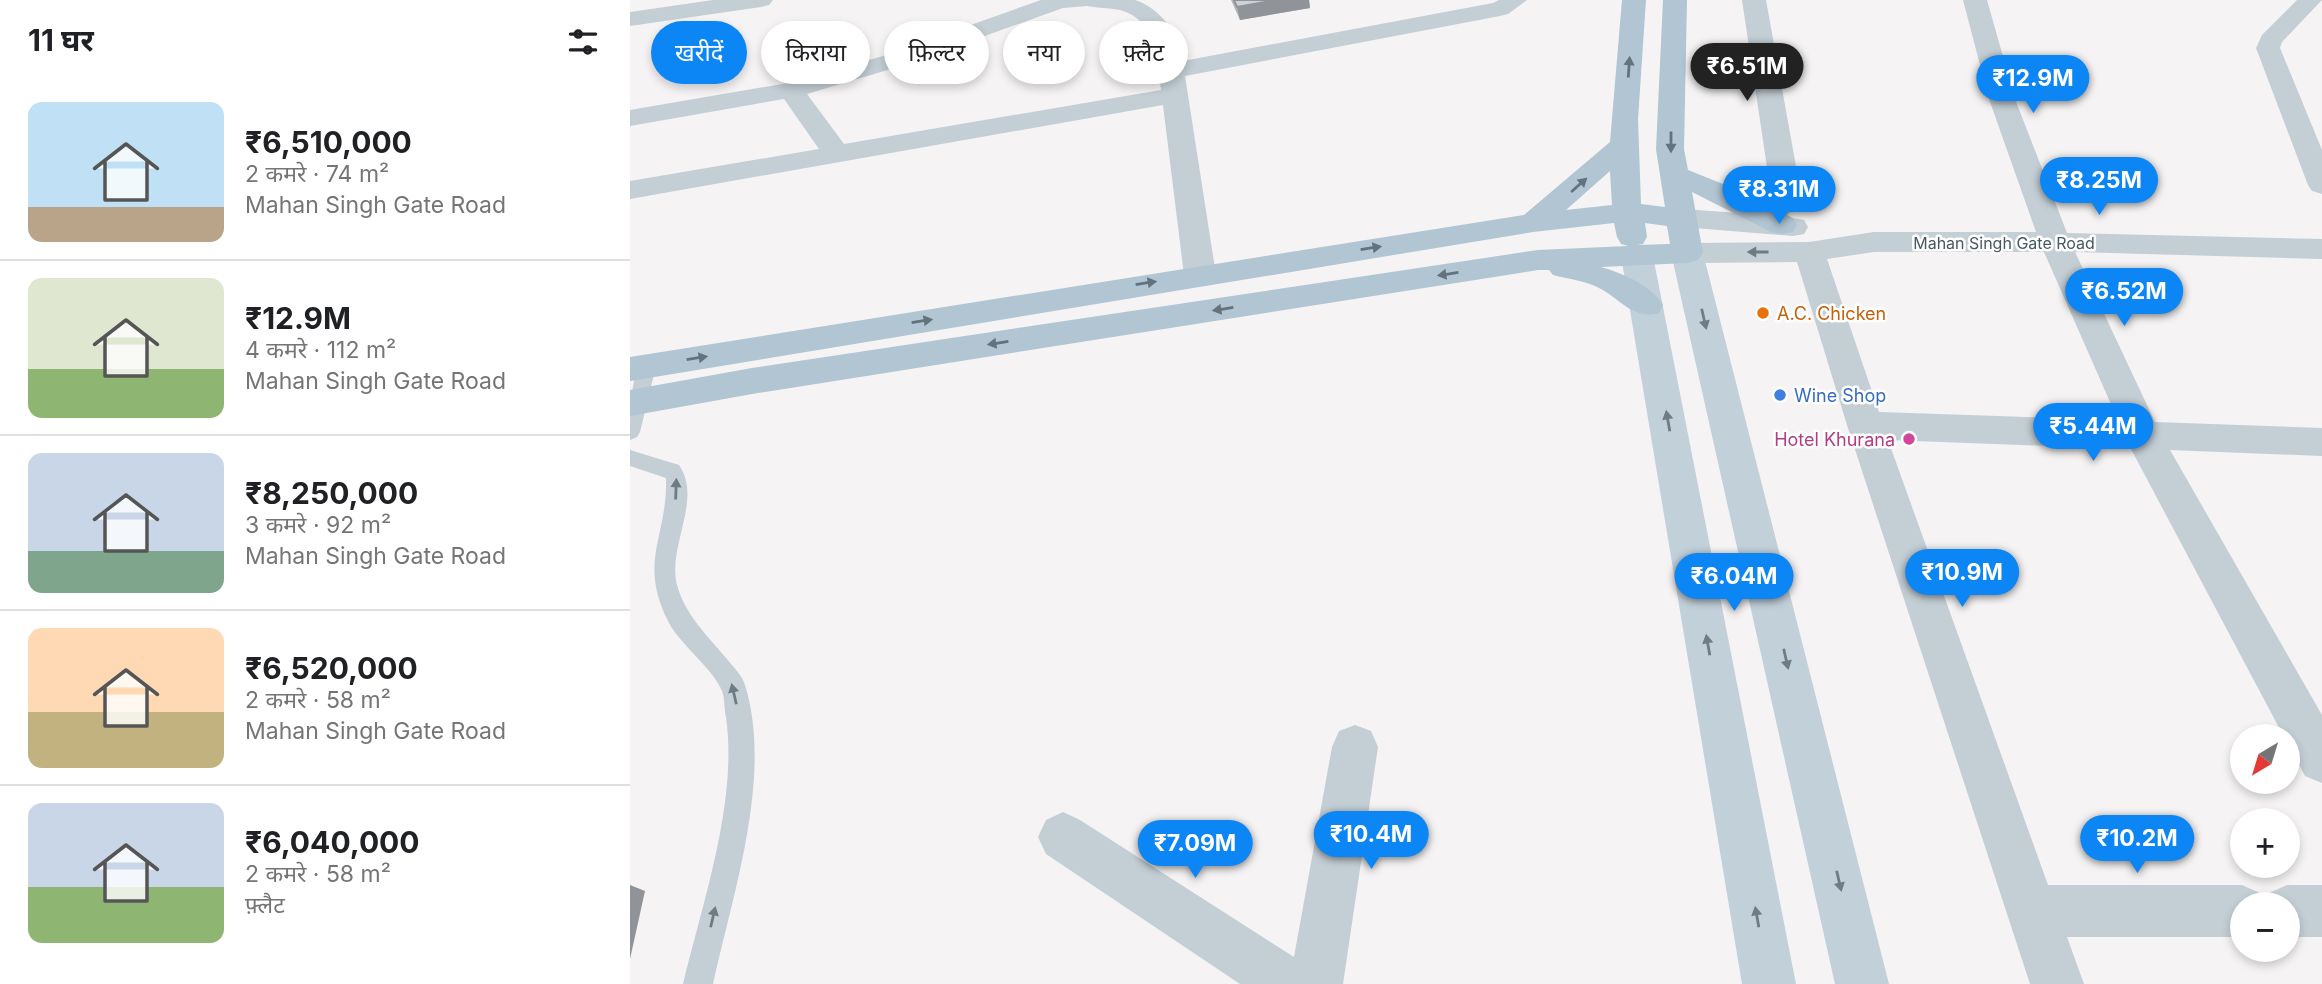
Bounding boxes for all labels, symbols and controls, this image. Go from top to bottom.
chip: खरीदें [651,21,747,84]
chip: किराया [761,21,870,84]
chip: फ़िल्टर [884,21,989,84]
chip: नया [1003,21,1085,84]
chip: फ़्लैट [1099,21,1188,84]
text: 11 घर [28,22,94,58]
icon: filters [564,23,602,61]
pin: ₹6.51M [1690,43,1804,103]
text: ₹6.51M [1707,52,1787,80]
one-way arrow [1624,55,1635,77]
pin: ₹12.9M [1976,55,2090,115]
text: ₹12.9M [1992,64,2074,92]
text: ₹6,510,000 [245,124,412,160]
icon: home [84,130,168,214]
one-way arrow [1665,131,1677,153]
pin: ₹8.25M [2042,158,2156,217]
text: 2 कमरे · 74 m² [245,160,389,188]
pin: ₹8.31M [1722,166,1836,226]
text: ₹8.25M [2056,166,2142,194]
text: ₹8.31M [1739,175,1819,203]
one-way arrow [1571,177,1588,193]
text: Mahan Singh Gate Road [245,191,506,219]
street label: Mahan Singh Gate Road [1913,233,2095,253]
one-way arrow [1360,242,1382,253]
one-way arrow [1747,246,1769,258]
pin: ₹6.52M [2067,268,2181,328]
one-way arrow [1436,269,1458,280]
one-way arrow [1135,277,1157,288]
text: ₹6.52M [2081,277,2167,305]
text: ₹12.9M [245,300,351,336]
place label: A.C. Chicken [1777,303,1886,324]
one-way arrow [1212,304,1234,315]
marker: A.C. Chicken [1755,305,1771,321]
icon: home [84,306,168,390]
one-way arrow [1699,308,1710,330]
one-way arrow [911,315,933,326]
text: 4 कमरे · 112 m² [245,336,396,364]
one-way arrow [987,338,1009,349]
one-way arrow [686,352,708,363]
text: Mahan Singh Gate Road [245,367,506,395]
place label: Wine Shop [1794,385,1886,406]
marker: Wine Shop [1772,387,1788,403]
pin: ₹5.44M [2036,404,2150,463]
one-way arrow [1662,410,1673,432]
text: ₹5.44M [2049,412,2137,440]
place label: Hotel Khurana [1774,429,1895,450]
marker: Hotel Khurana [1901,431,1917,447]
text: ₹8,250,000 [245,475,418,511]
one-way arrow [670,478,681,500]
icon: home [84,481,168,565]
text: 3 कमरे · 92 m² [245,511,391,539]
text: Mahan Singh Gate Road [245,542,506,570]
pin: ₹10.9M [1905,550,2019,609]
pin: ₹6.04M [1677,554,1791,613]
text: ₹10.9M [1921,558,2003,586]
text: ₹6.04M [1691,562,1777,590]
one-way arrow [1702,634,1713,656]
one-way arrow [1781,648,1792,670]
text: ₹6,520,000 [245,650,418,686]
icon: home [84,656,168,740]
one-way arrow [728,683,739,705]
text: 2 कमरे · 58 m² [245,686,391,714]
text: Mahan Singh Gate Road [245,717,506,745]
north arrow [2230,724,2300,794]
map controls [2230,724,2300,962]
button: + [2230,808,2300,878]
pin: ₹10.4M [1314,812,1428,871]
pin: ₹10.2M [2080,816,2194,875]
pin: ₹7.09M [1138,820,1252,880]
text: ₹10.4M [1330,820,1412,848]
text: ₹6,040,000 [245,824,420,860]
text: ₹10.2M [2096,824,2178,852]
text: ₹7.09M [1154,829,1236,857]
icon: home [84,831,168,915]
text: 2 कमरे · 58 m² [245,860,391,888]
one-way arrow [1834,870,1845,892]
text: फ़्लैट [245,891,285,919]
button: − [2230,892,2300,962]
one-way arrow [708,906,719,928]
one-way arrow [1751,906,1762,928]

